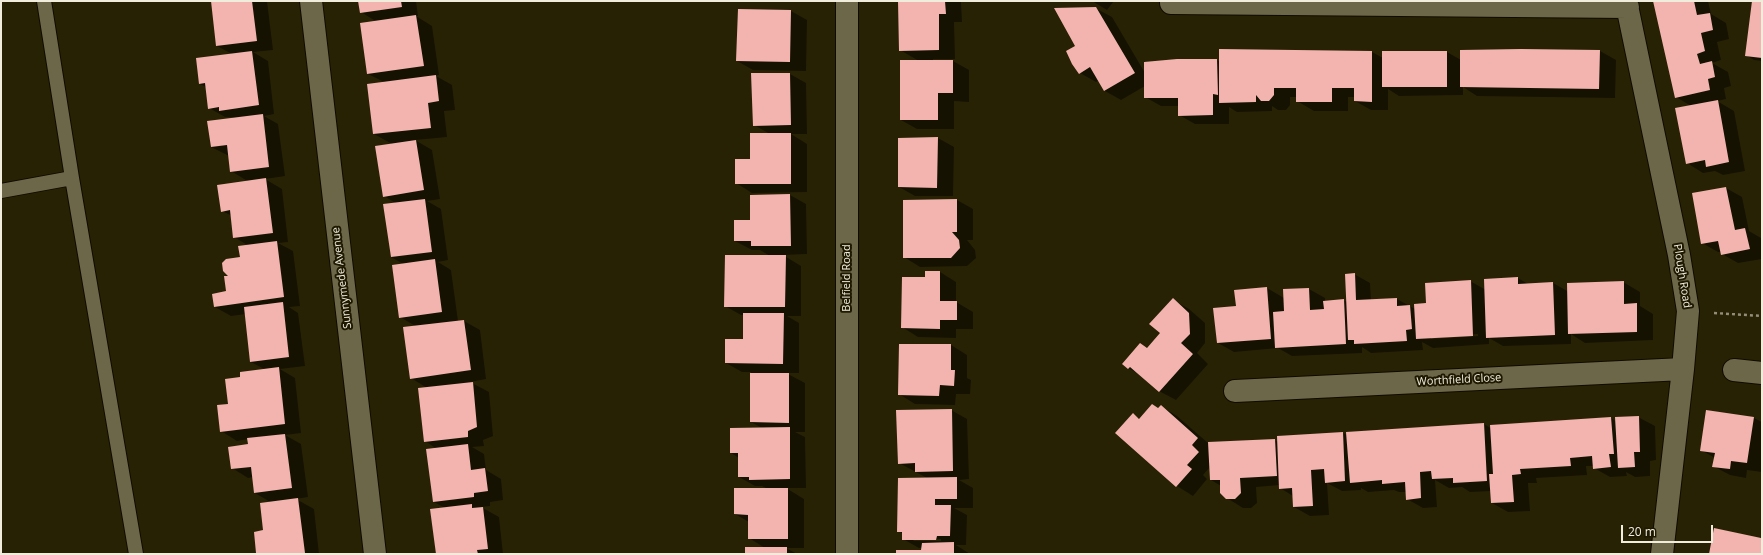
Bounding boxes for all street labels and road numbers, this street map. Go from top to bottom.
street label: Sunnymede Avenue [329,226,355,330]
street label: Plough Road [1670,243,1694,309]
street label: Belfield Road [840,244,854,312]
street label: Worthfield Close [1416,371,1502,389]

